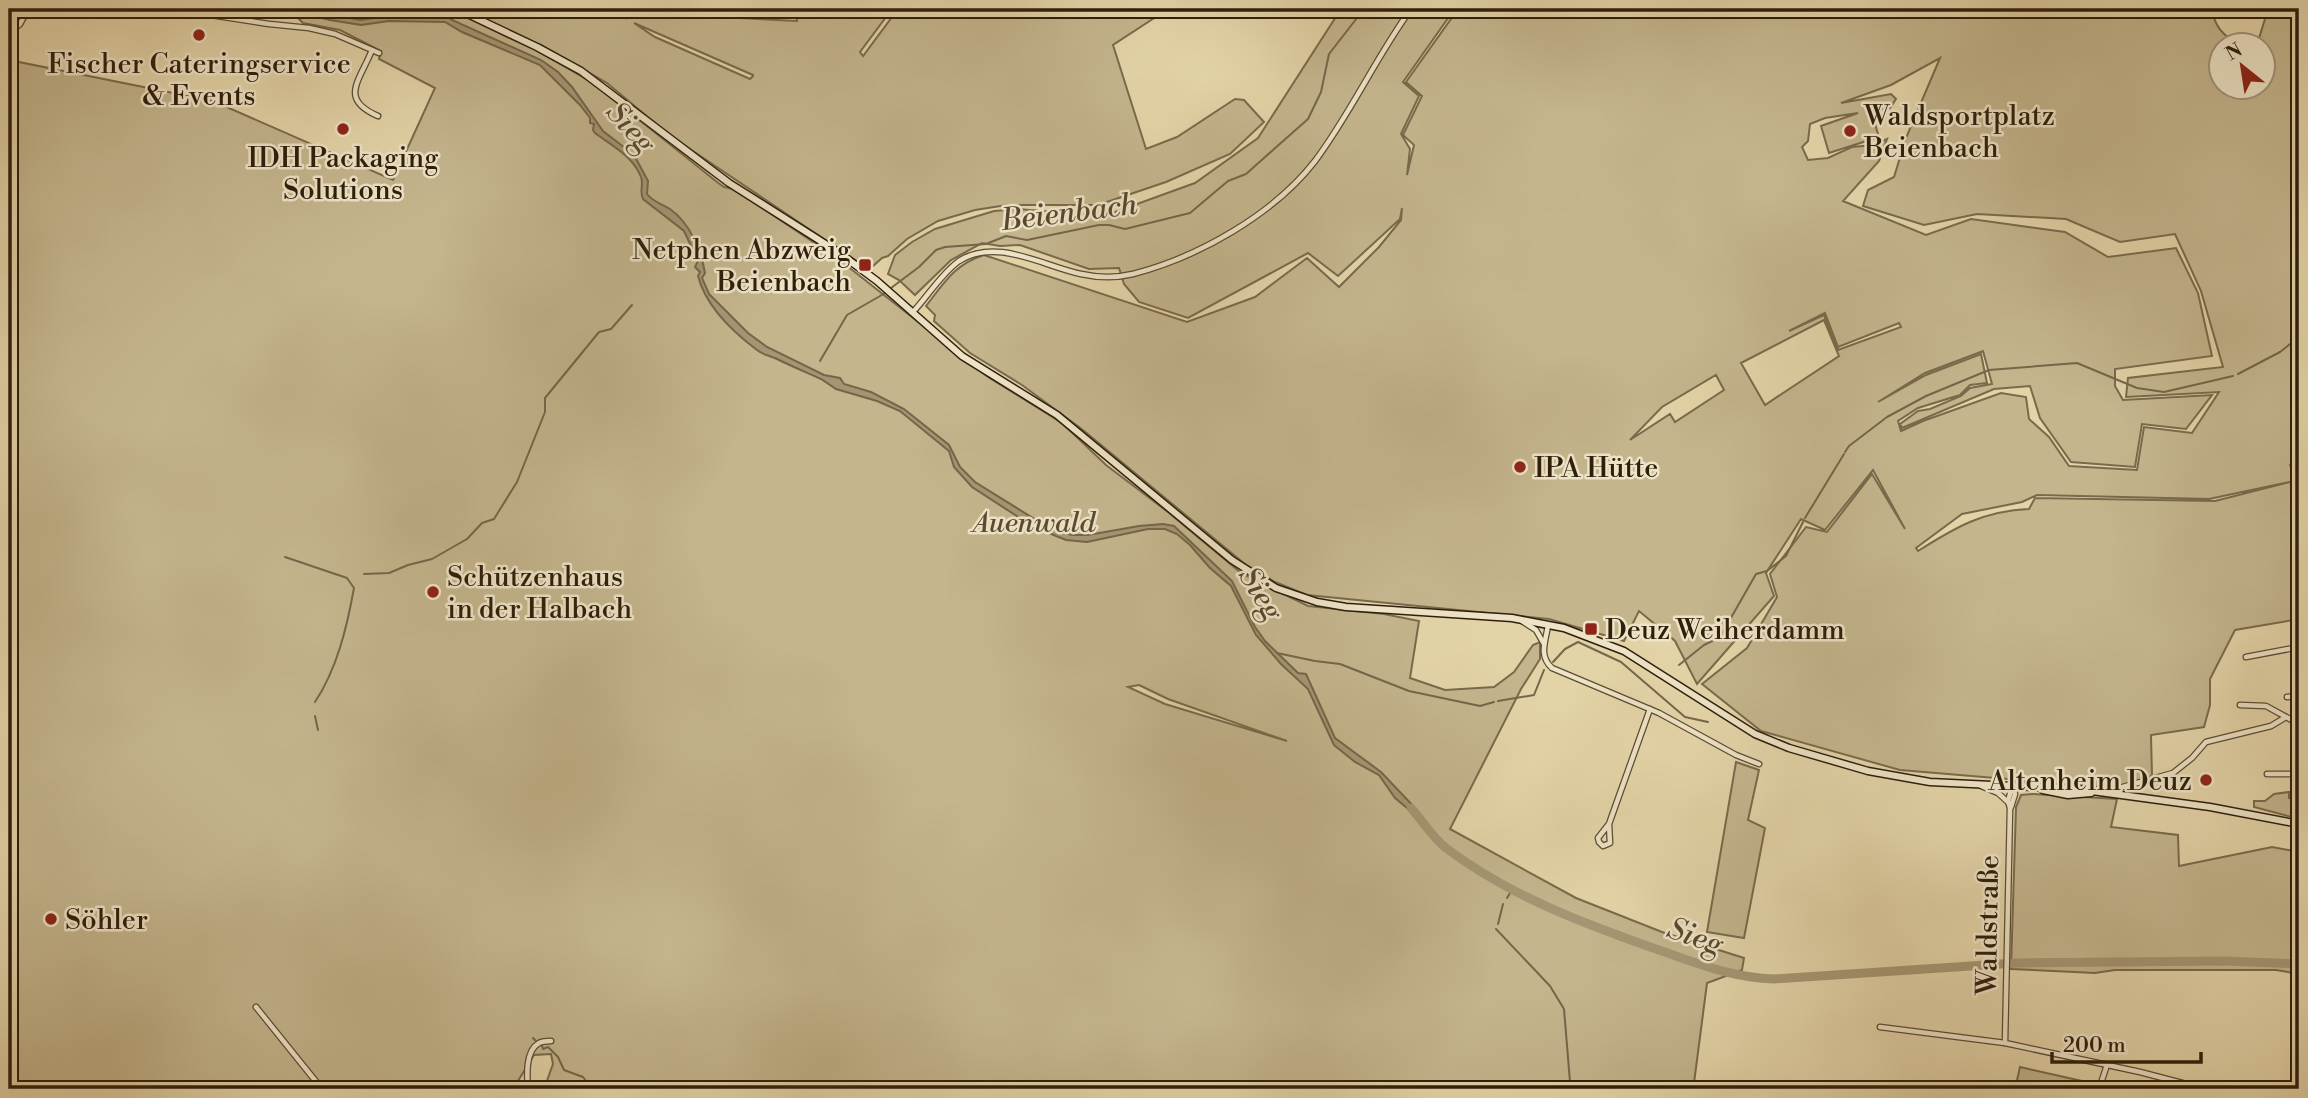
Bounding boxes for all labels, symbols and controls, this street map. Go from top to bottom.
marker: Fischer Cateringservice & Events [191,27,207,43]
north arrow [2206,32,2276,102]
text: N [2221,38,2247,66]
place label: Fischer Cateringservice & Events [47,47,351,114]
water label: Sieg [597,94,664,162]
place label: Waldsportplatz Beienbach [1863,99,2055,166]
marker: IDH Packaging Solutions [335,121,351,137]
marker: Waldsportplatz Beienbach [1842,123,1858,139]
place label: IDH Packaging Solutions [247,141,439,208]
water label: Beienbach [998,186,1140,240]
place label: Netphen Abzweig Beienbach [632,233,851,300]
marker: Netphen Abzweig Beienbach [857,257,873,273]
place label: IPA Hütte [1534,451,1658,486]
marker: IPA Hütte [1512,459,1528,475]
park label: Auenwald [970,506,1096,541]
place label: Schützenhaus in der Halbach [447,560,633,627]
water label: Sieg [1229,560,1292,629]
marker: Schützenhaus in der Halbach [425,584,441,600]
place label: Deuz Weiherdamm [1605,613,1845,648]
marker: Deuz Weiherdamm [1583,621,1599,637]
place label: Altenheim Deuz [1987,764,2192,799]
marker: Altenheim Deuz [2198,772,2214,788]
street label: Waldstraße [1970,855,2007,997]
place label: Söhler [65,903,148,938]
water label: Sieg [1662,910,1729,965]
marker: Söhler [43,911,59,927]
scale bar [2052,1021,2201,1065]
text: 200 m [2063,1033,2126,1059]

